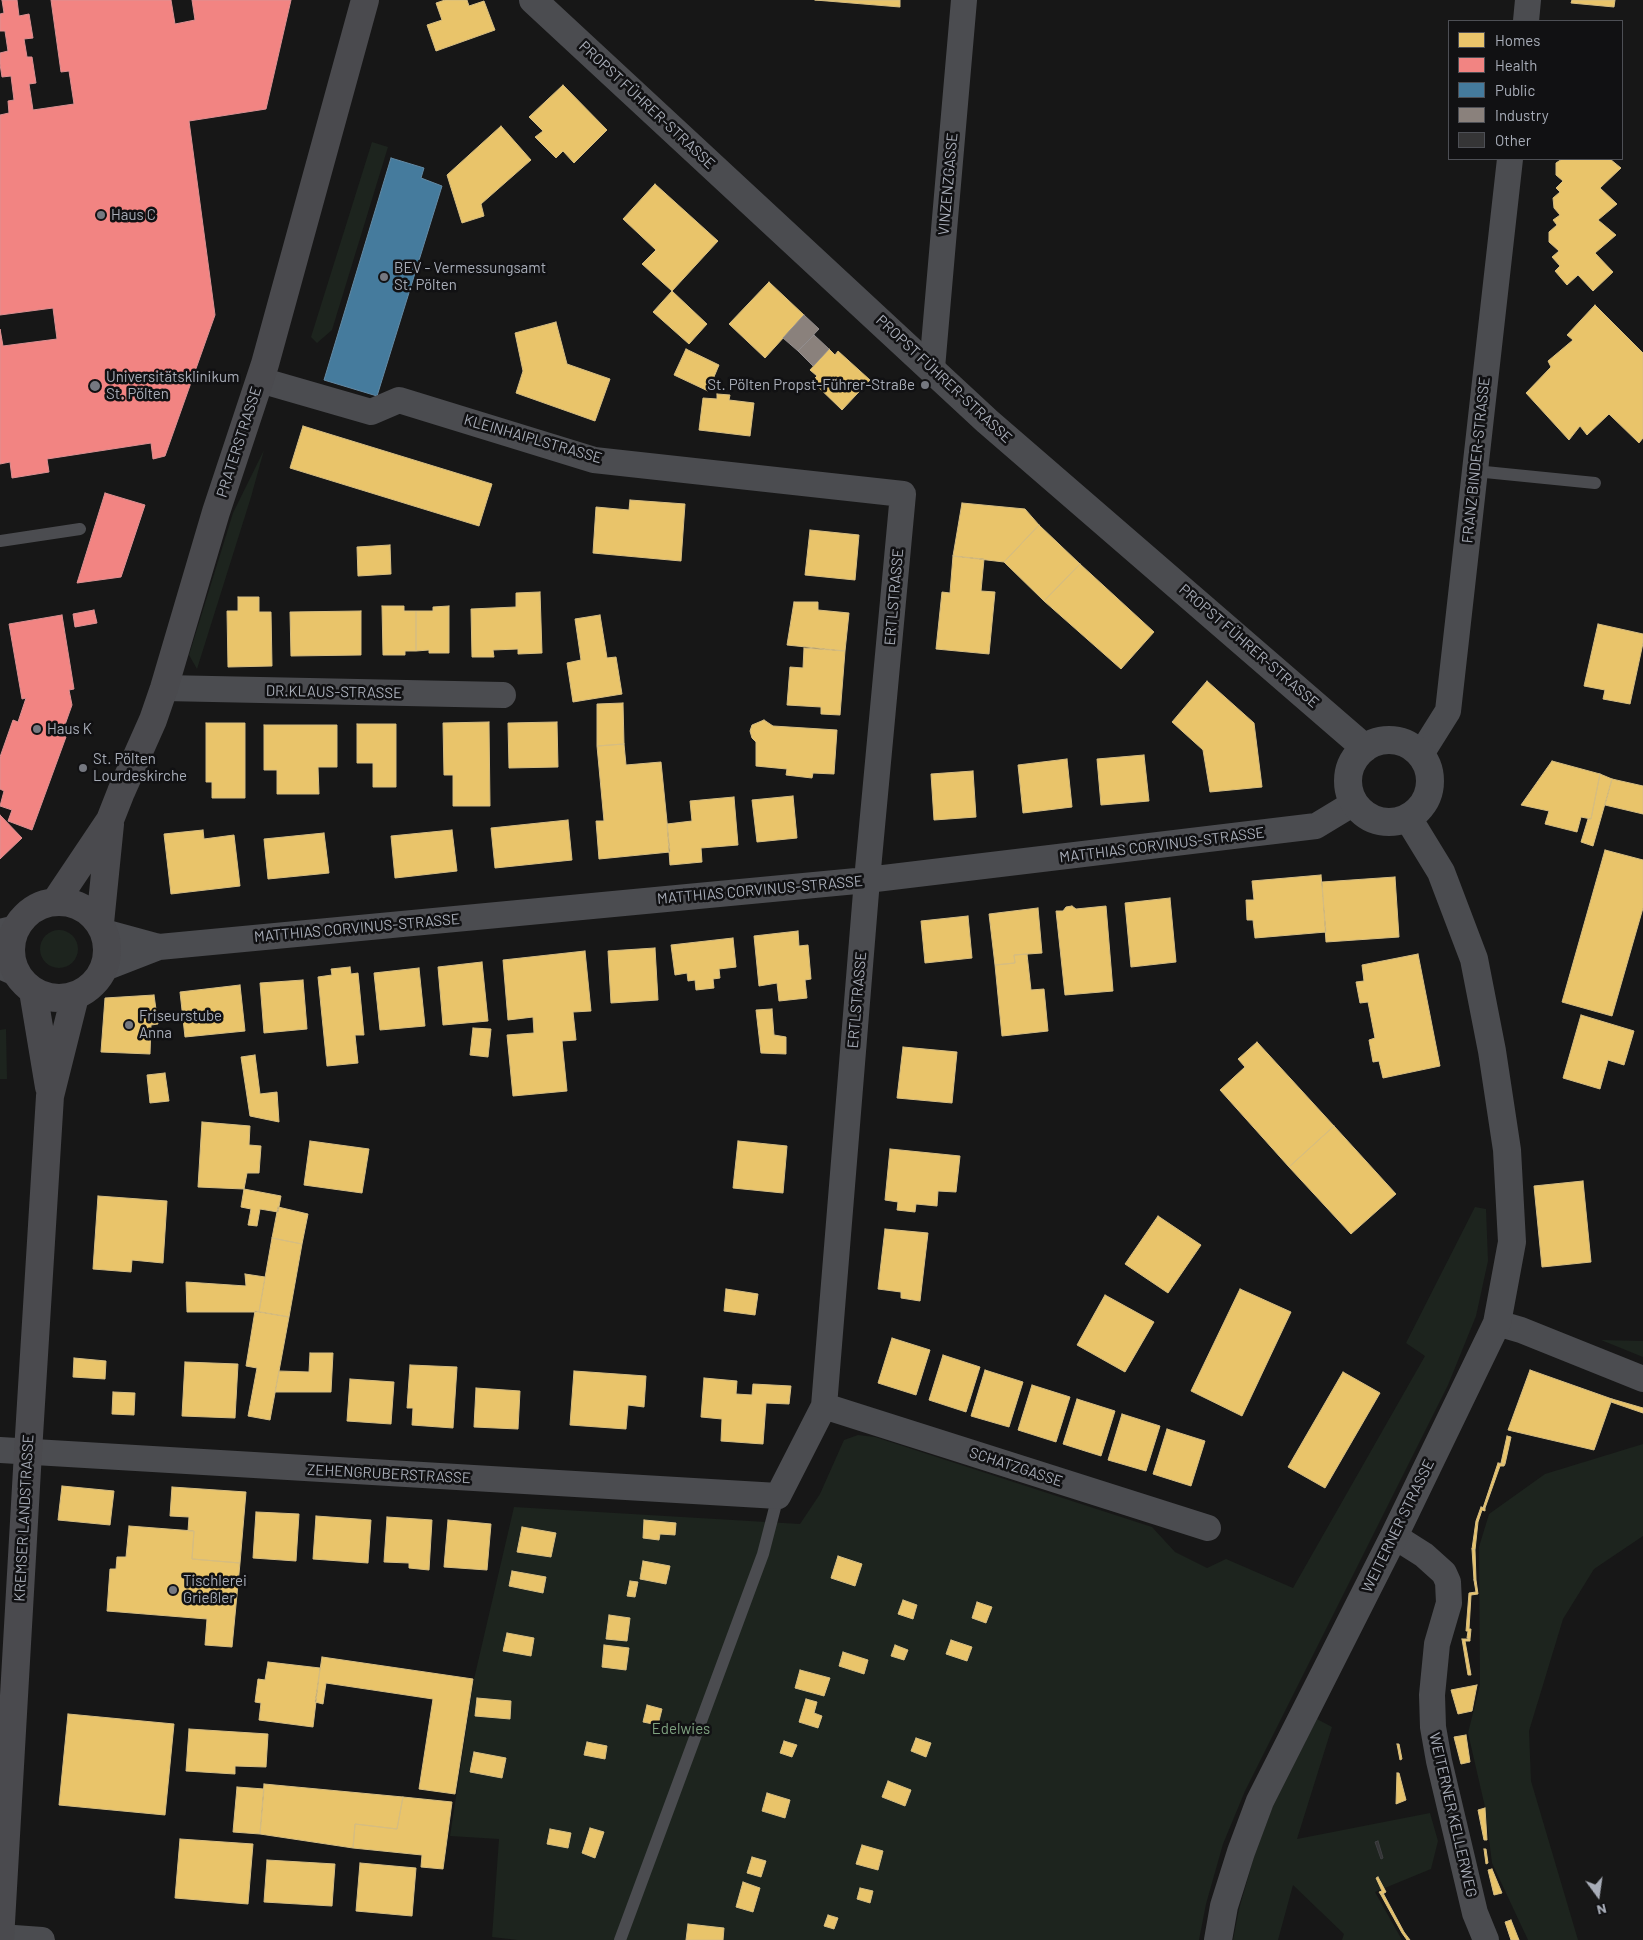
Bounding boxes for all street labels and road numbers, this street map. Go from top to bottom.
street label: PROPST FÜHRER-STRASSE [575,37,719,173]
street label: VINZENZGASSE [935,132,961,236]
street label: PROPST FÜHRER-STRASSE [872,311,1016,447]
street label: FRANZ BINDER-STRASSE [1458,376,1494,544]
street label: PRATERSTRASSE [213,384,265,500]
street label: KLEINHAIPLSTRASSE [462,411,604,467]
street label: ERTLSTRASSE [881,548,907,646]
street label: PROPST FÜHRER-STRASSE [1175,580,1323,712]
street label: DR.KLAUS-STRASSE [266,682,402,702]
street label: MATTHIAS CORVINUS-STRASSE [1058,823,1266,867]
street label: MATTHIAS CORVINUS-STRASSE [656,872,864,908]
street label: MATTHIAS CORVINUS-STRASSE [253,910,461,946]
street label: ERTLSTRASSE [844,951,870,1049]
street label: KREMSER LANDSTRASSE [11,1434,37,1602]
street label: SCHATZGASSE [967,1443,1065,1491]
street label: WEITERNER STRASSE [1358,1457,1438,1595]
street label: ZEHENGRUBERSTRASSE [307,1461,471,1487]
street label: WEITERNER KELLERWEG [1425,1731,1481,1899]

